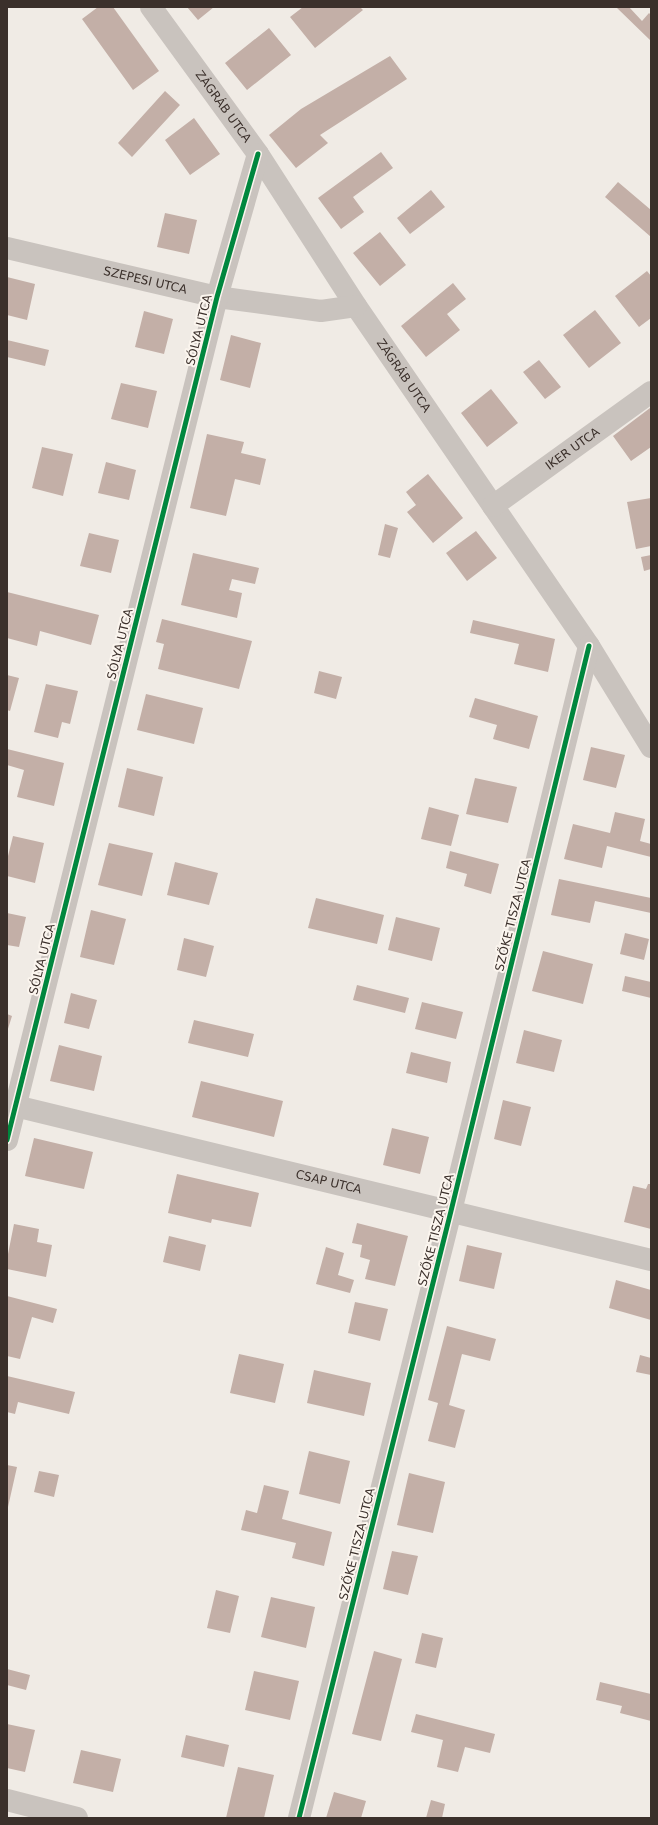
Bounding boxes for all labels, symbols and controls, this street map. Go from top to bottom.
street label: ZÁGRÁB UTCA [192,68,255,146]
street label: SZEPESI UTCA [102,264,189,297]
street label: SÓLYA UTCA [182,292,215,367]
street label: ZÁGRÁB UTCA [374,336,434,416]
street label: IKER UTCA [543,424,603,473]
street label: SÓLYA UTCA [103,606,136,681]
street label: SZŐKE TISZA UTCA [491,856,534,973]
street label: SÓLYA UTCA [25,921,58,996]
street label: CSAP UTCA [294,1167,364,1197]
street label: SZŐKE TISZA UTCA [414,1171,457,1288]
street label: SZŐKE TISZA UTCA [335,1485,378,1602]

